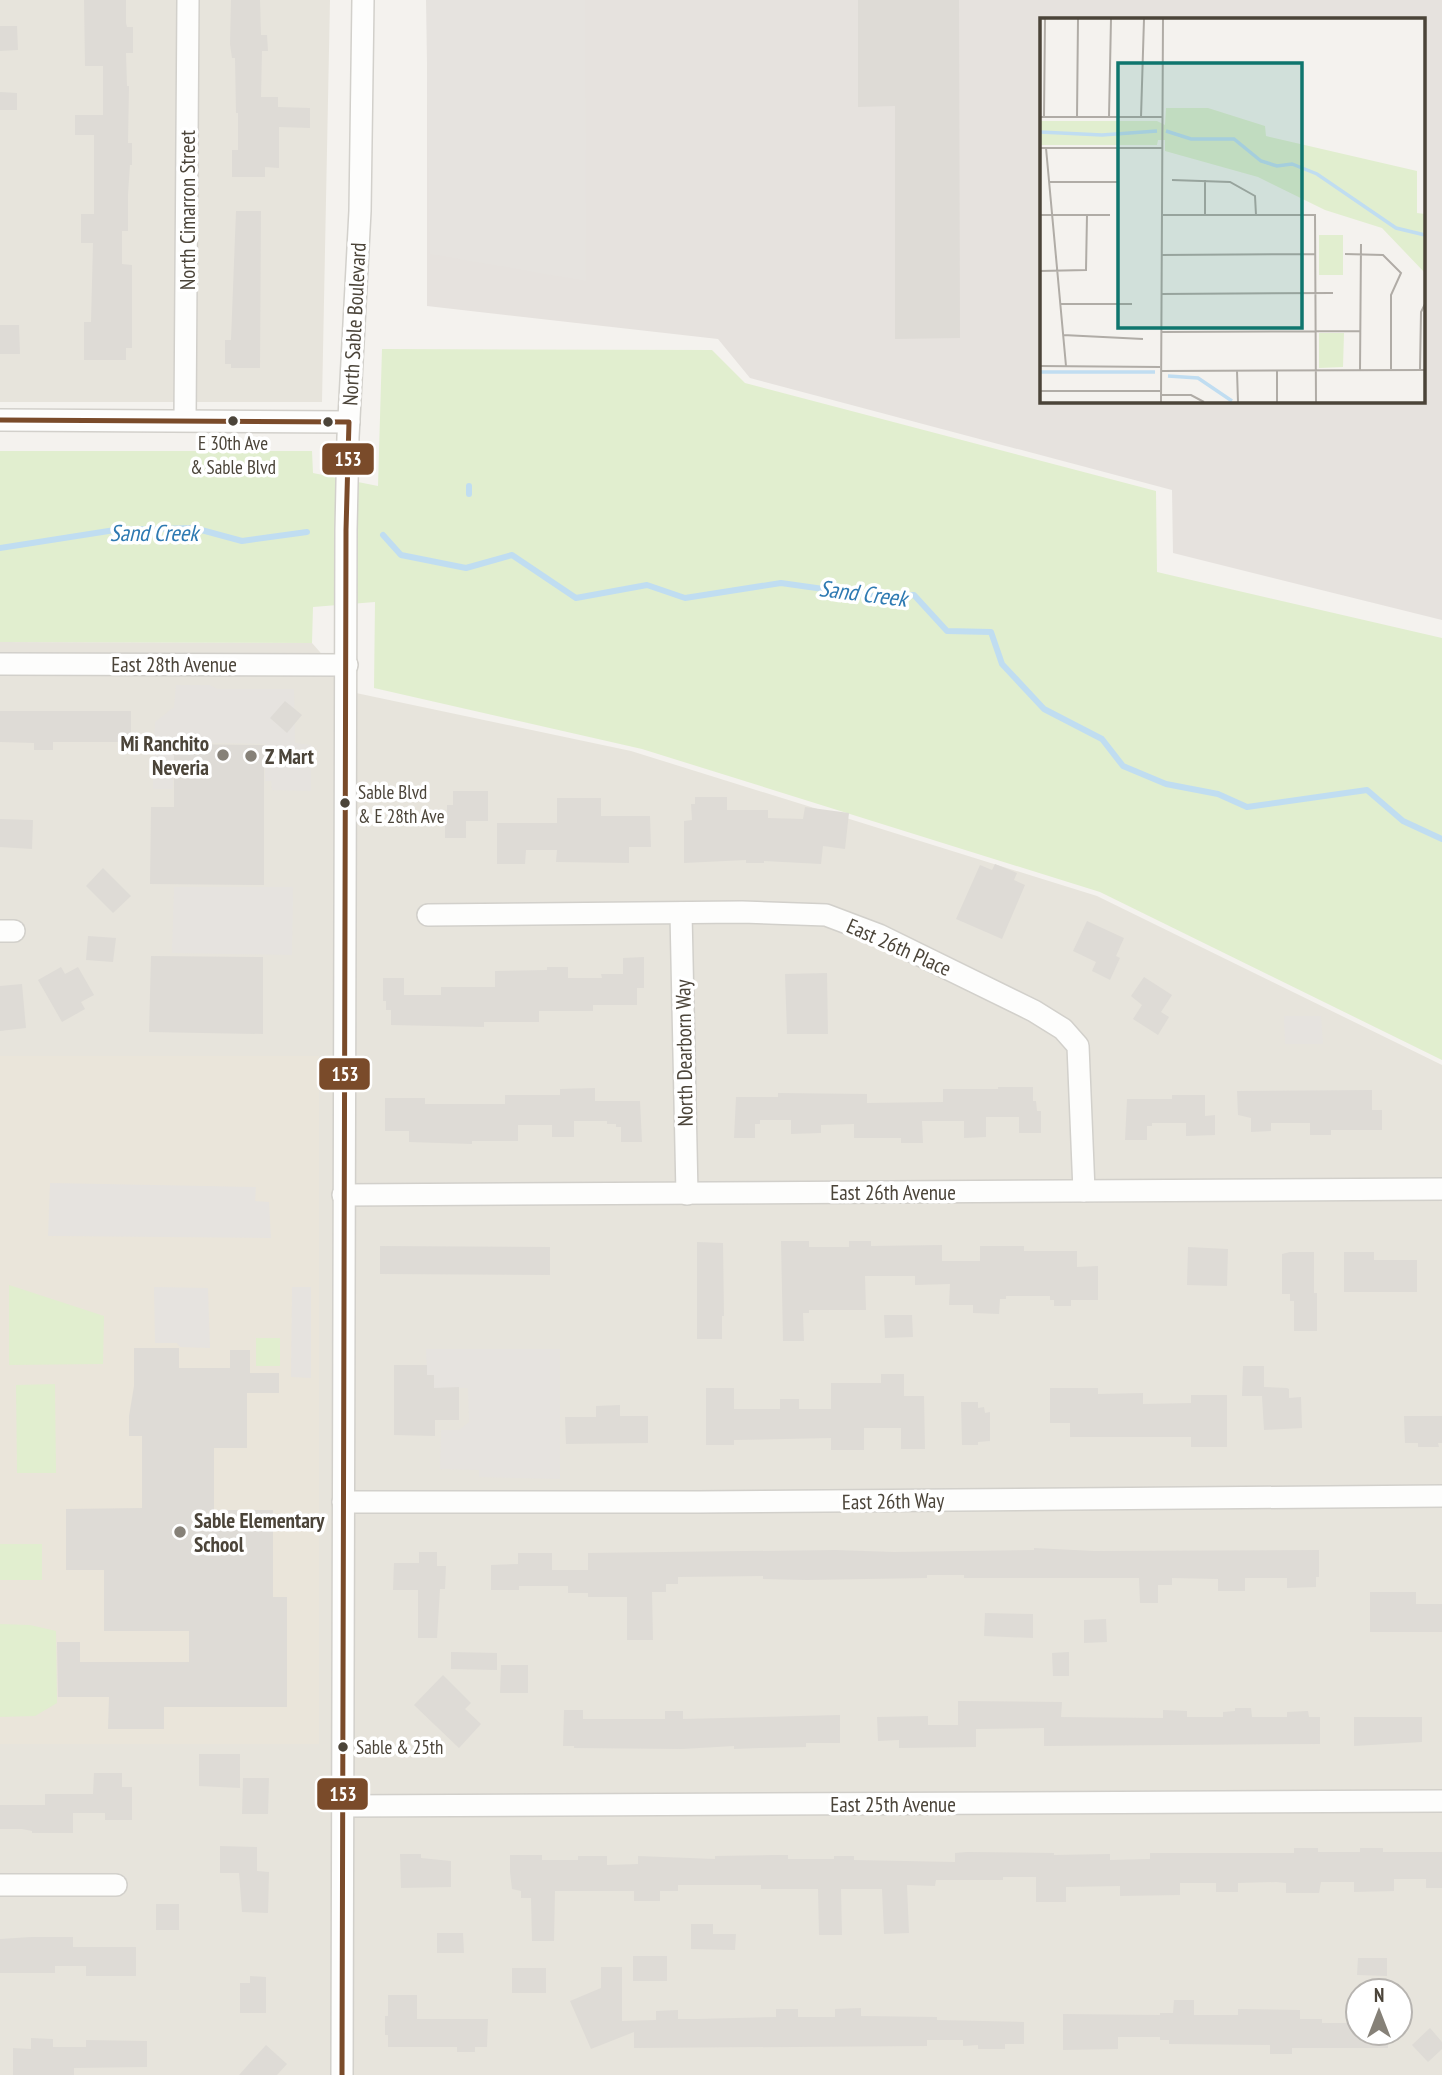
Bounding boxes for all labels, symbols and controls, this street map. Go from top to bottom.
inset map [1040,18,1424,402]
street label: North Cimarron Street [174,130,201,290]
street label: North Sable Boulevard [336,242,372,406]
marker: E 30th Ave & Sable Blvd [226,414,240,428]
unlabelled marker [321,415,335,429]
place label: E 30th Ave & Sable Blvd [190,431,276,479]
line badge: 153 [321,442,375,476]
text: 153 [334,447,362,471]
water label: Sand Creek [110,518,201,547]
water label: Sand Creek [817,573,912,613]
street label: East 28th Avenue [111,651,237,678]
place label: Mi Ranchito Neveria [120,730,209,781]
place label: Z Mart [265,743,314,770]
marker: Mi Ranchito Neveria [215,747,231,763]
marker: Z Mart [243,748,259,764]
place label: Sable Blvd & E 28th Ave [358,780,445,828]
marker: Sable Blvd & E 28th Ave [338,796,352,810]
street label: East 26th Place [843,912,955,982]
street label: North Dearborn Way [669,979,699,1127]
line badge: 153 [318,1057,371,1091]
text: 153 [331,1062,359,1086]
street label: East 26th Avenue [830,1179,956,1206]
street label: East 26th Way [842,1487,945,1515]
place label: Sable Elementary School [194,1507,325,1558]
marker: Sable Elementary School [172,1524,188,1540]
place label: Sable & 25th [356,1735,443,1759]
marker: Sable & 25th [336,1740,350,1754]
line badge: 153 [316,1777,369,1811]
text: 153 [329,1782,357,1806]
street label: East 25th Avenue [830,1791,956,1818]
north arrow [1344,1977,1414,2047]
text: N [1374,1983,1384,2007]

